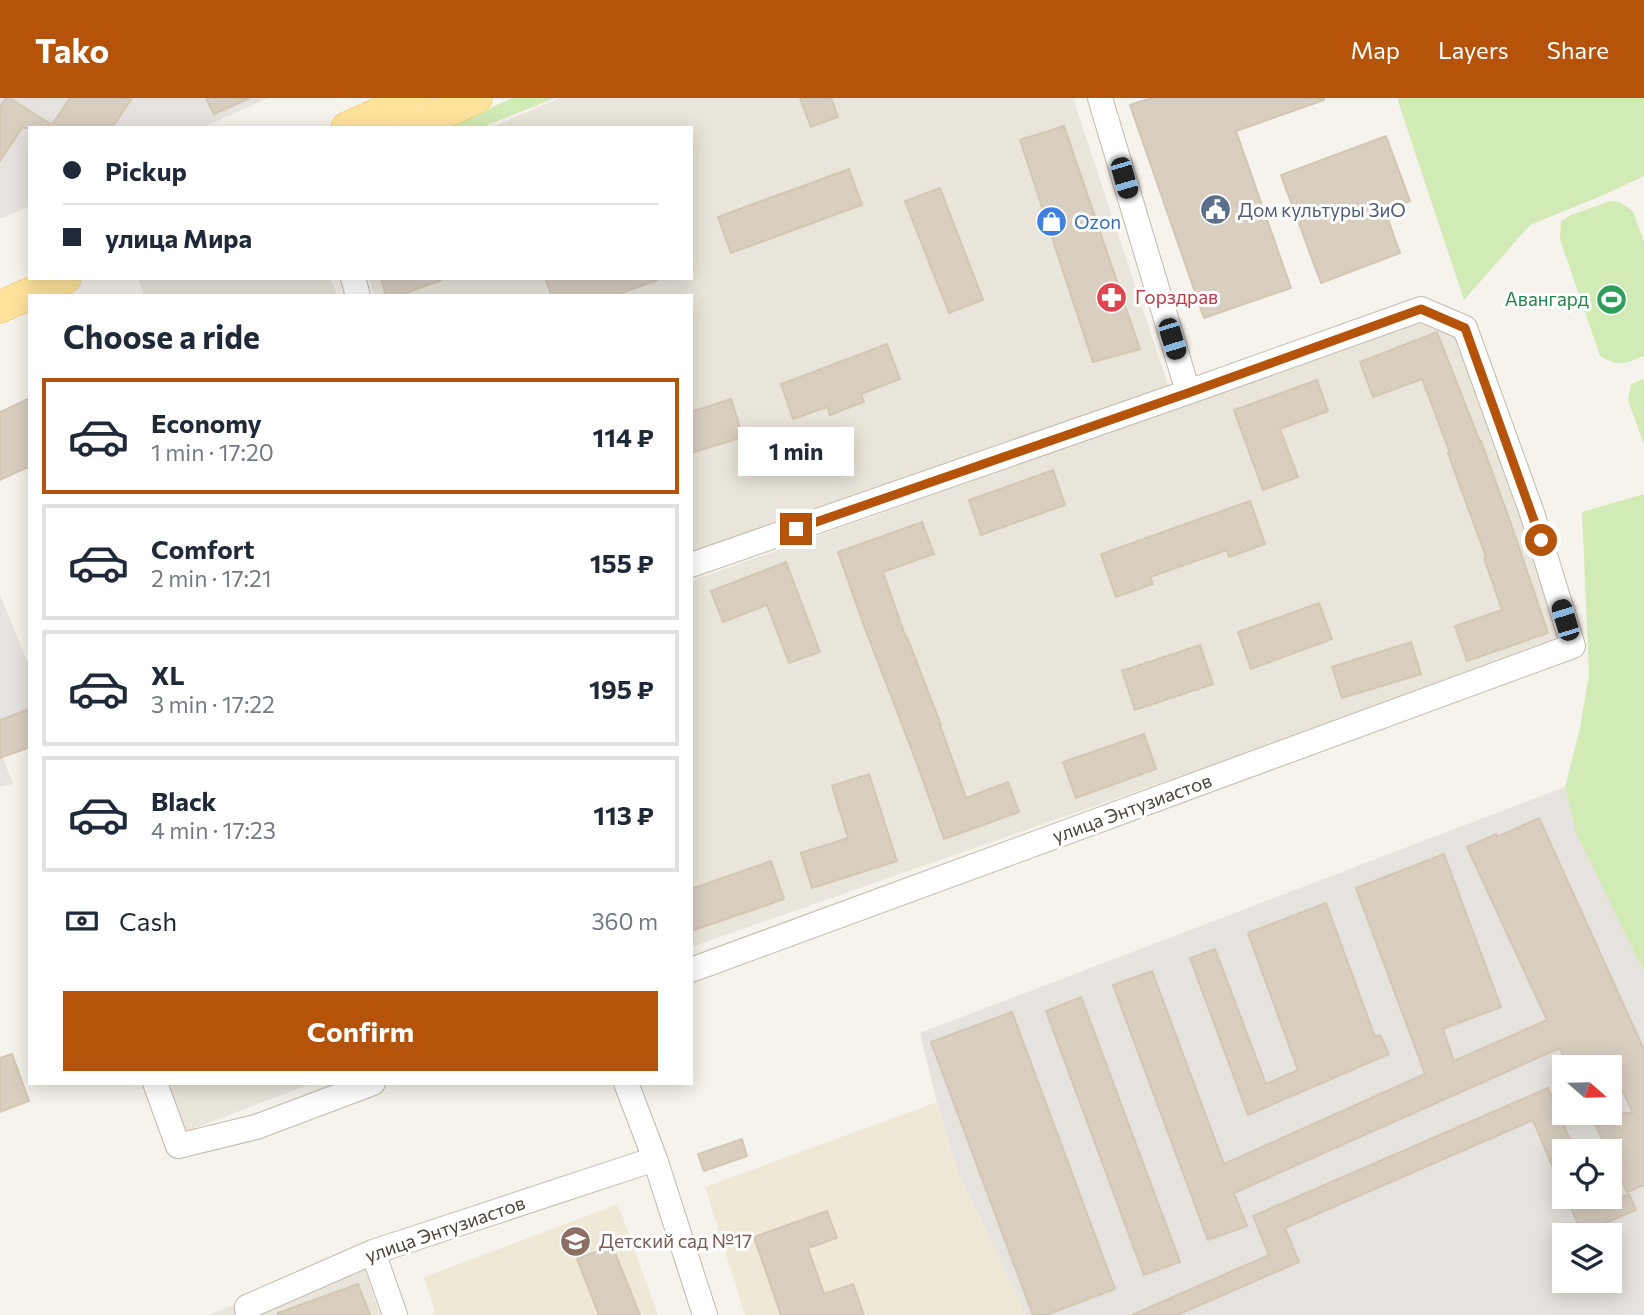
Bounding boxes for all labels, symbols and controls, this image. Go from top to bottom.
text: Tako [35,29,109,70]
text: Map [1351,35,1400,64]
text: Layers [1438,35,1509,64]
text: Share [1547,35,1609,64]
text: Pickup [105,155,187,186]
car [1109,155,1140,201]
public building icon: Дом культуры ЗиО [1198,193,1232,227]
place label: Дом культуры ЗиО [1238,198,1406,221]
shop icon: Ozon [1034,205,1068,239]
place label: Ozon [1074,210,1121,233]
text: улица Мира [105,222,252,253]
pharmacy icon: Горздрав [1095,280,1129,314]
sports icon: Авангард [1595,282,1629,316]
place label: Горздрав [1135,285,1218,308]
place label: Авангард [1505,287,1589,310]
text: Choose a ride [63,316,260,356]
car [1156,316,1189,362]
icon: car [67,405,130,468]
text: Economy [151,407,262,438]
text: 114 ₽ [592,421,654,452]
callout: 1 min [738,428,854,476]
text: 1 min [769,437,823,465]
text: 1 min · 17:20 [151,438,274,466]
route end [780,513,812,545]
route start [1525,524,1557,556]
icon: car [67,531,130,594]
text: Comfort [151,533,254,564]
text: 155 ₽ [590,547,654,578]
text: 2 min · 17:21 [151,564,272,592]
car [1549,597,1582,643]
icon: car [67,657,130,720]
text: XL [151,659,185,690]
text: 195 ₽ [589,673,654,704]
text: 3 min · 17:22 [151,690,275,718]
street label: улица Энтузиастов [1049,768,1215,847]
icon: car [67,783,130,846]
text: Black [151,785,217,816]
text: 113 ₽ [593,799,654,830]
text: 4 min · 17:23 [151,816,276,844]
icon: cash [63,902,101,940]
text: Cash [119,905,177,936]
text: 360 m [591,907,658,935]
button: Confirm [63,991,658,1071]
north arrow [1552,1055,1622,1125]
map controls [1552,1055,1622,1293]
button: locate [1552,1139,1622,1209]
street label: улица Энтузиастов [362,1190,528,1267]
button: layers [1552,1223,1622,1293]
school or university icon: Детский сад №17 [559,1224,593,1258]
place label: Детский сад №17 [599,1229,752,1252]

